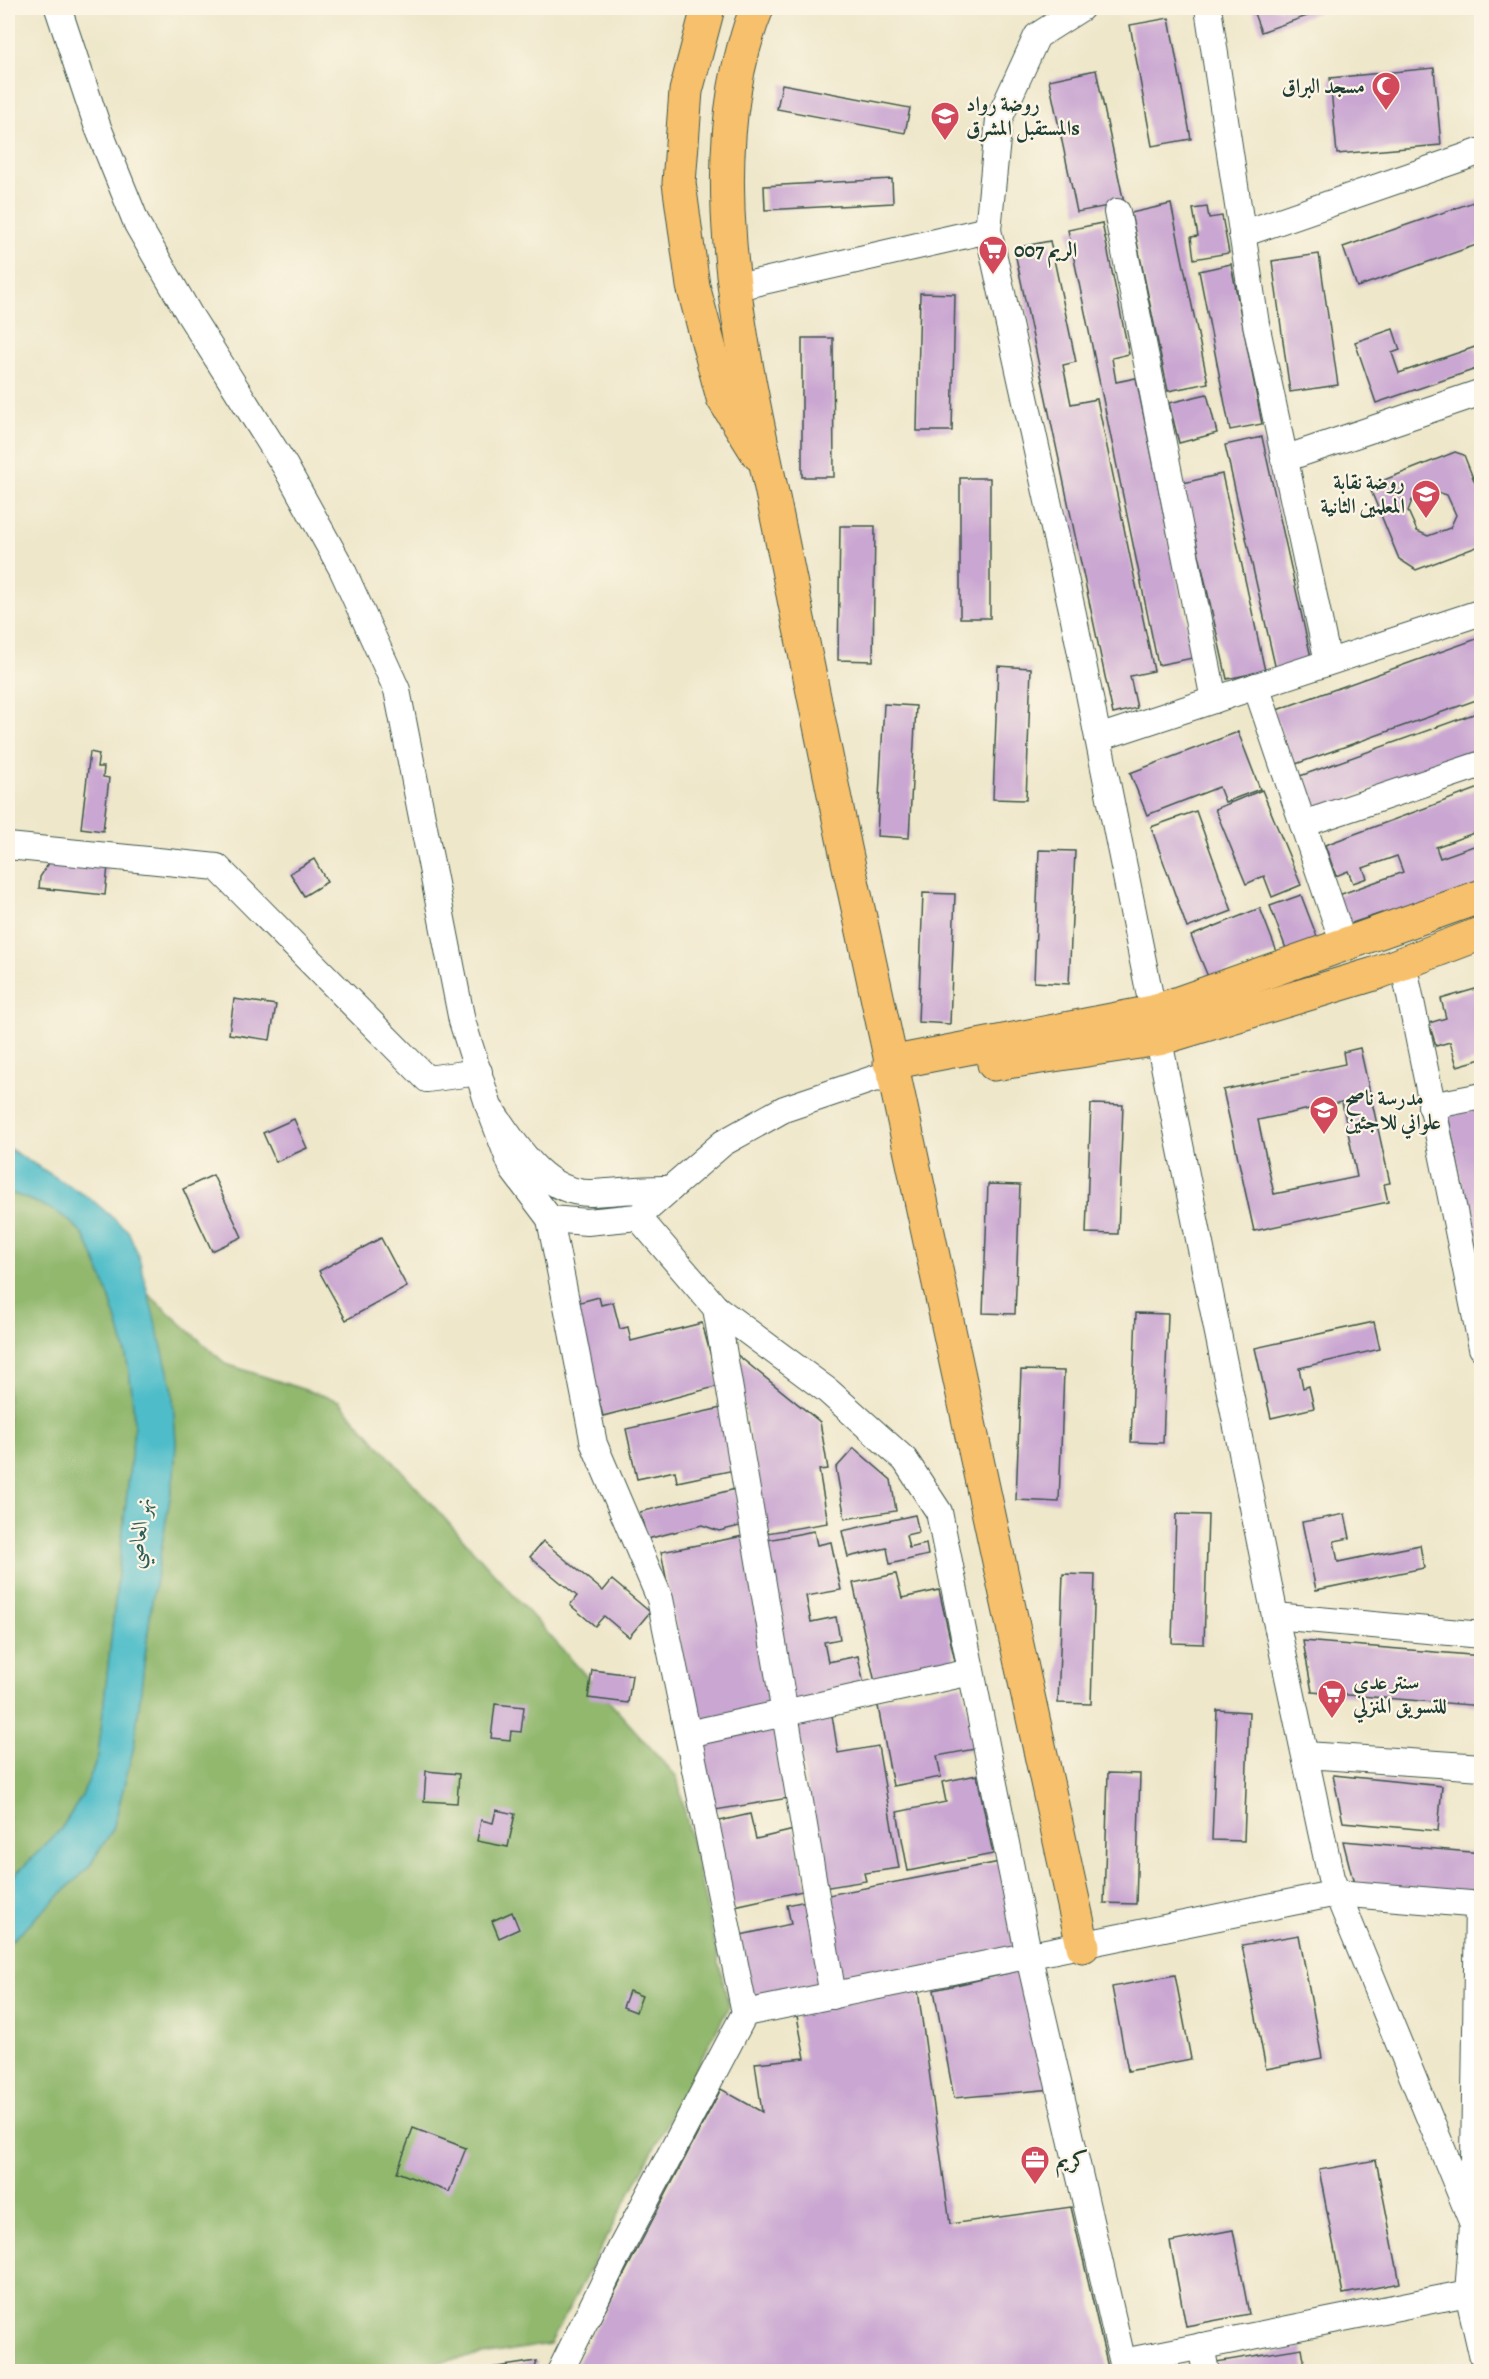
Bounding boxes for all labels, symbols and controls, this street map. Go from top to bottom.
mosque icon: مسجد البراق [1370,70,1402,112]
place label: مسجد البراق [1281,72,1365,100]
place label: روضة رواد المستقبل المشرقs [966,90,1080,143]
school or university icon: روضة رواد المستقبل المشرقs [929,100,961,142]
supermarket icon: الريم 007 [977,234,1009,276]
place label: الريم 007 [1014,236,1077,268]
place label: روضة نقابة المعلمين الثانية [1320,468,1405,520]
school or university icon: روضة نقابة المعلمين الثانية [1410,478,1442,520]
place label: مدرسة ناصح علواني للاجئين [1345,1084,1441,1140]
school or university icon: مدرسة ناصح علواني للاجئين [1308,1094,1340,1136]
water label: نهر العاصي [119,1495,164,1572]
place label: سنتر عدي للتسويق المنزلي [1352,1668,1447,1724]
supermarket icon: سنتر عدي للتسويق المنزلي [1316,1678,1348,1720]
office icon: كريم [1019,2144,1051,2186]
place label: كريم [1056,2146,1088,2178]

